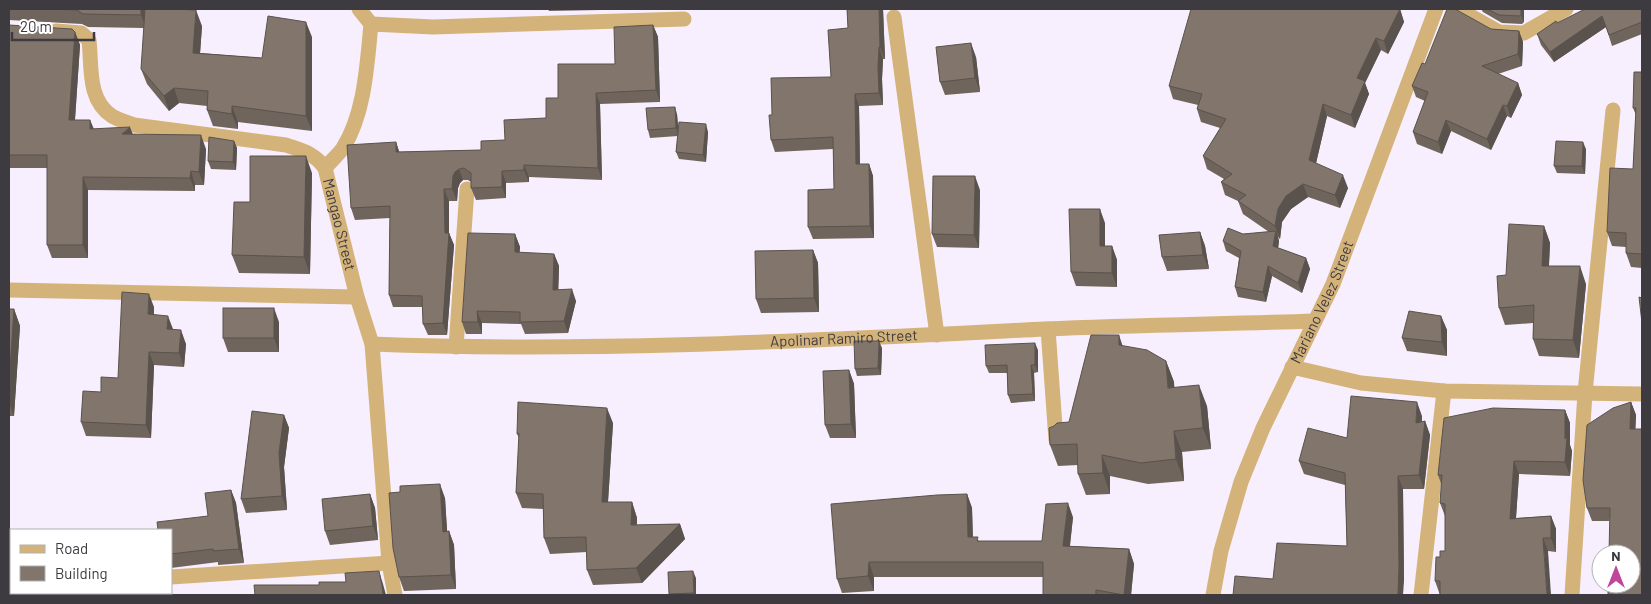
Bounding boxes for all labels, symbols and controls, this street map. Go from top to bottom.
scale bar [12,10,95,42]
text: 20 m [20,17,52,35]
street label: Mangao Street [320,176,360,272]
street label: Mariano Velez Street [1286,238,1356,366]
street label: Apolinar Ramiro Street [770,325,918,350]
legend [10,529,172,594]
text: Road [55,539,88,557]
north arrow [1591,544,1641,594]
text: N [1611,547,1621,564]
text: Building [55,564,108,582]

